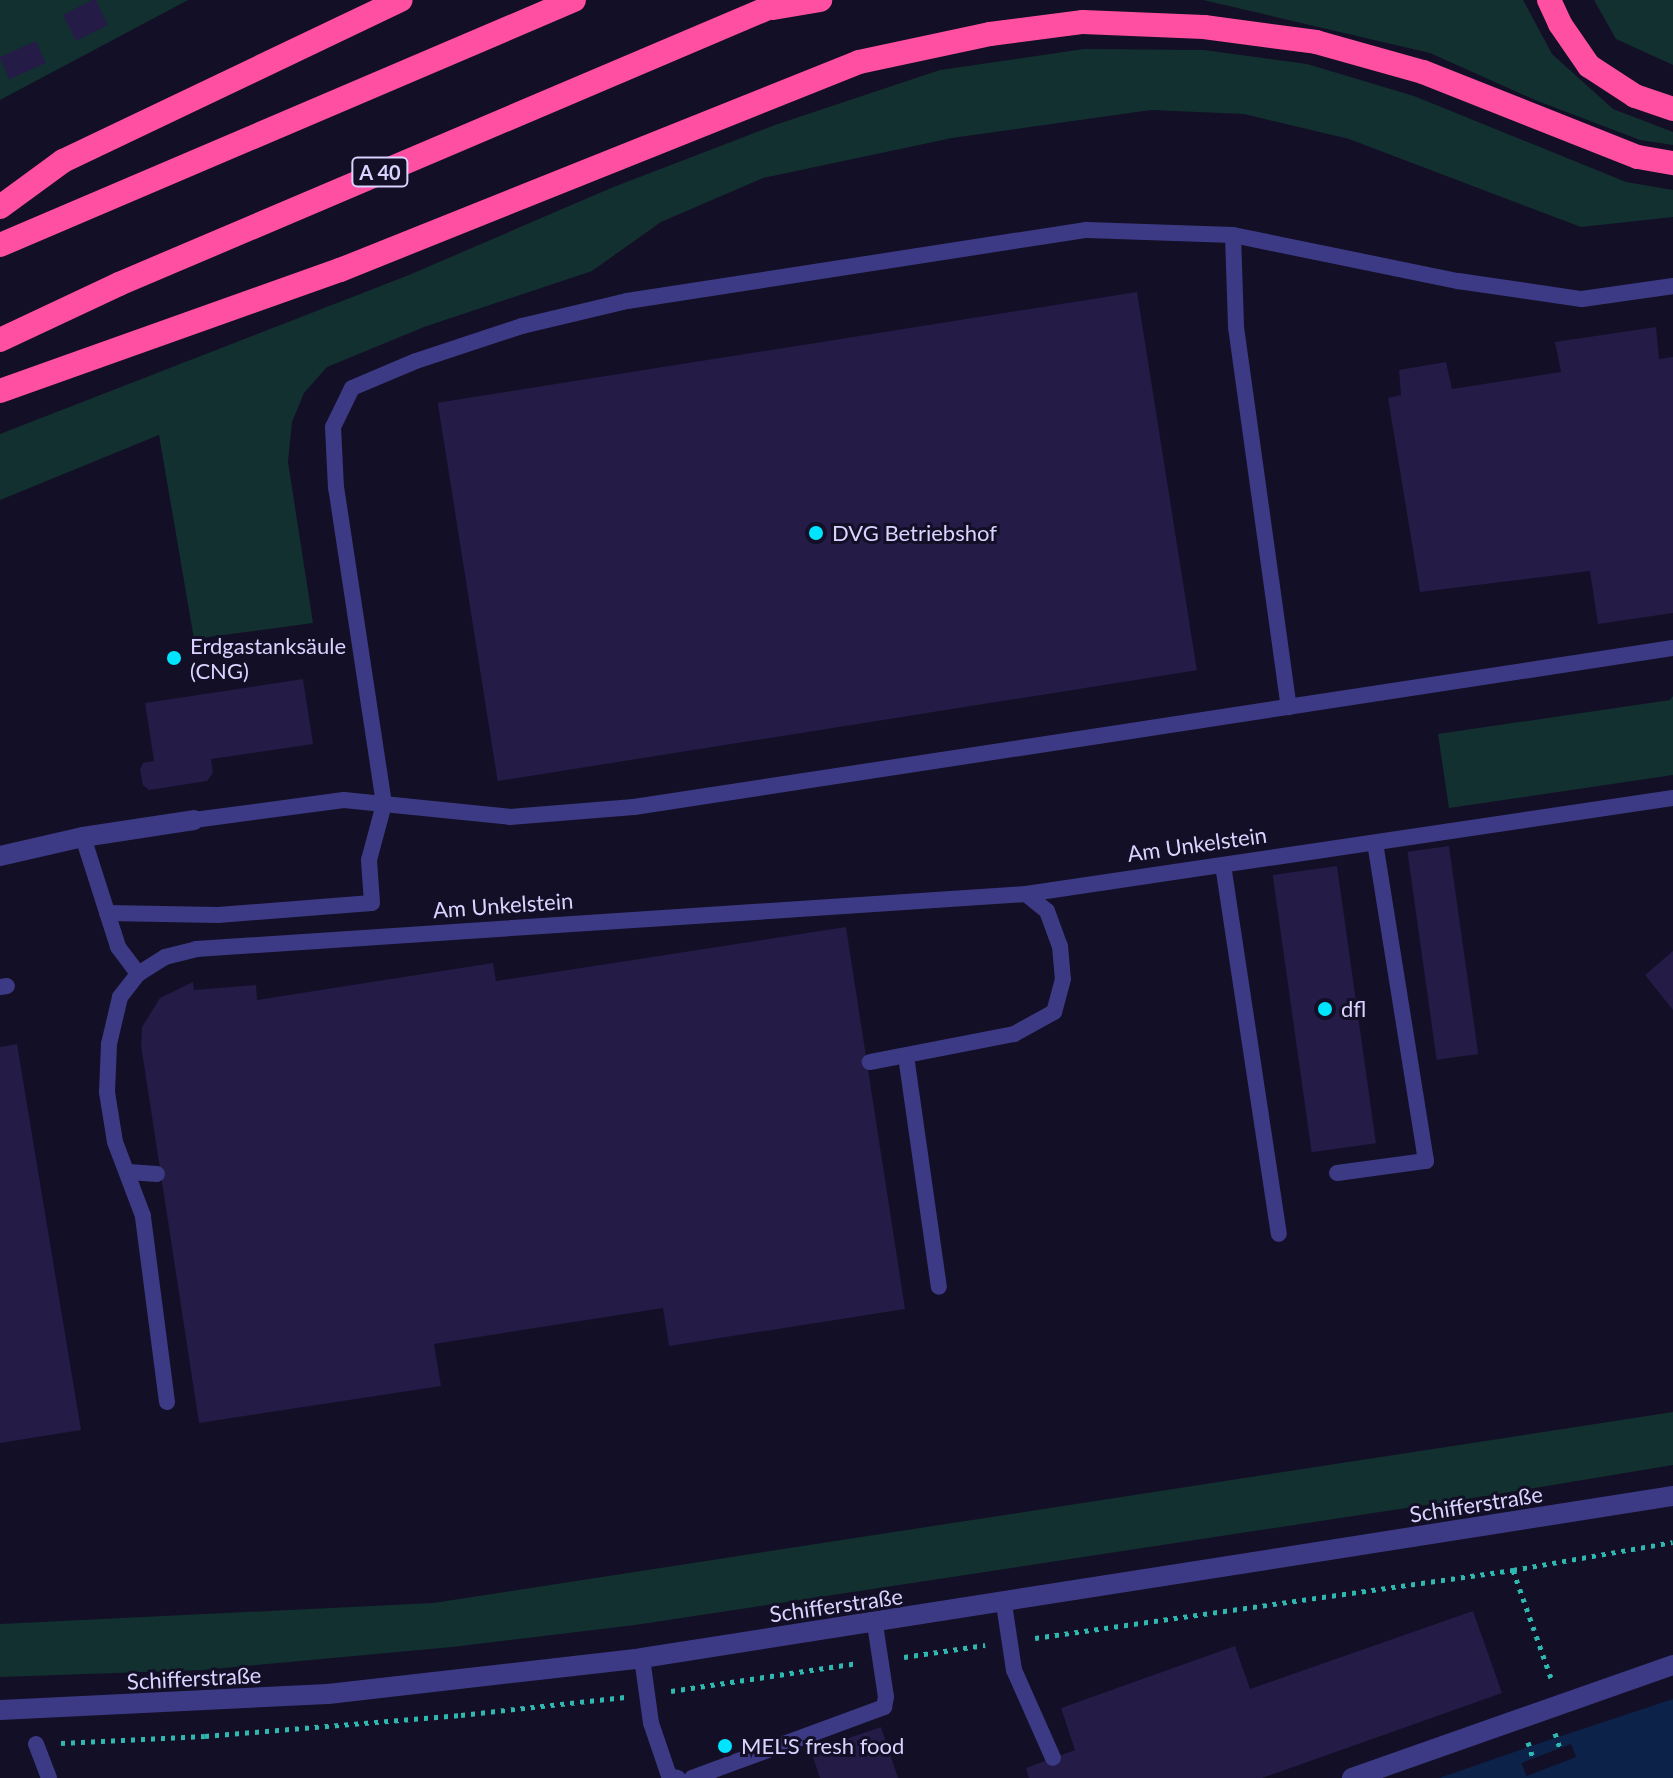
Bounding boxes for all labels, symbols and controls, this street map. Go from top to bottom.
road number: A 40 [350,156,410,188]
place label: DVG Betriebshof [832,520,997,546]
marker: DVG Betriebshof [807,524,825,542]
place label: Erdgastanksäule (CNG) [190,632,346,684]
marker: Erdgastanksäule (CNG) [165,649,183,667]
street label: Am Unkelstein [1126,821,1268,867]
street label: Am Unkelstein [432,887,574,923]
place label: dfl [1341,996,1366,1022]
marker: dfl [1316,1000,1334,1018]
street label: Schifferstraße [1408,1480,1544,1528]
street label: Schifferstraße [768,1583,904,1627]
street label: Schifferstraße [126,1661,262,1695]
place label: MEL'S fresh food [741,1733,904,1759]
marker: MEL'S fresh food [716,1737,734,1755]

